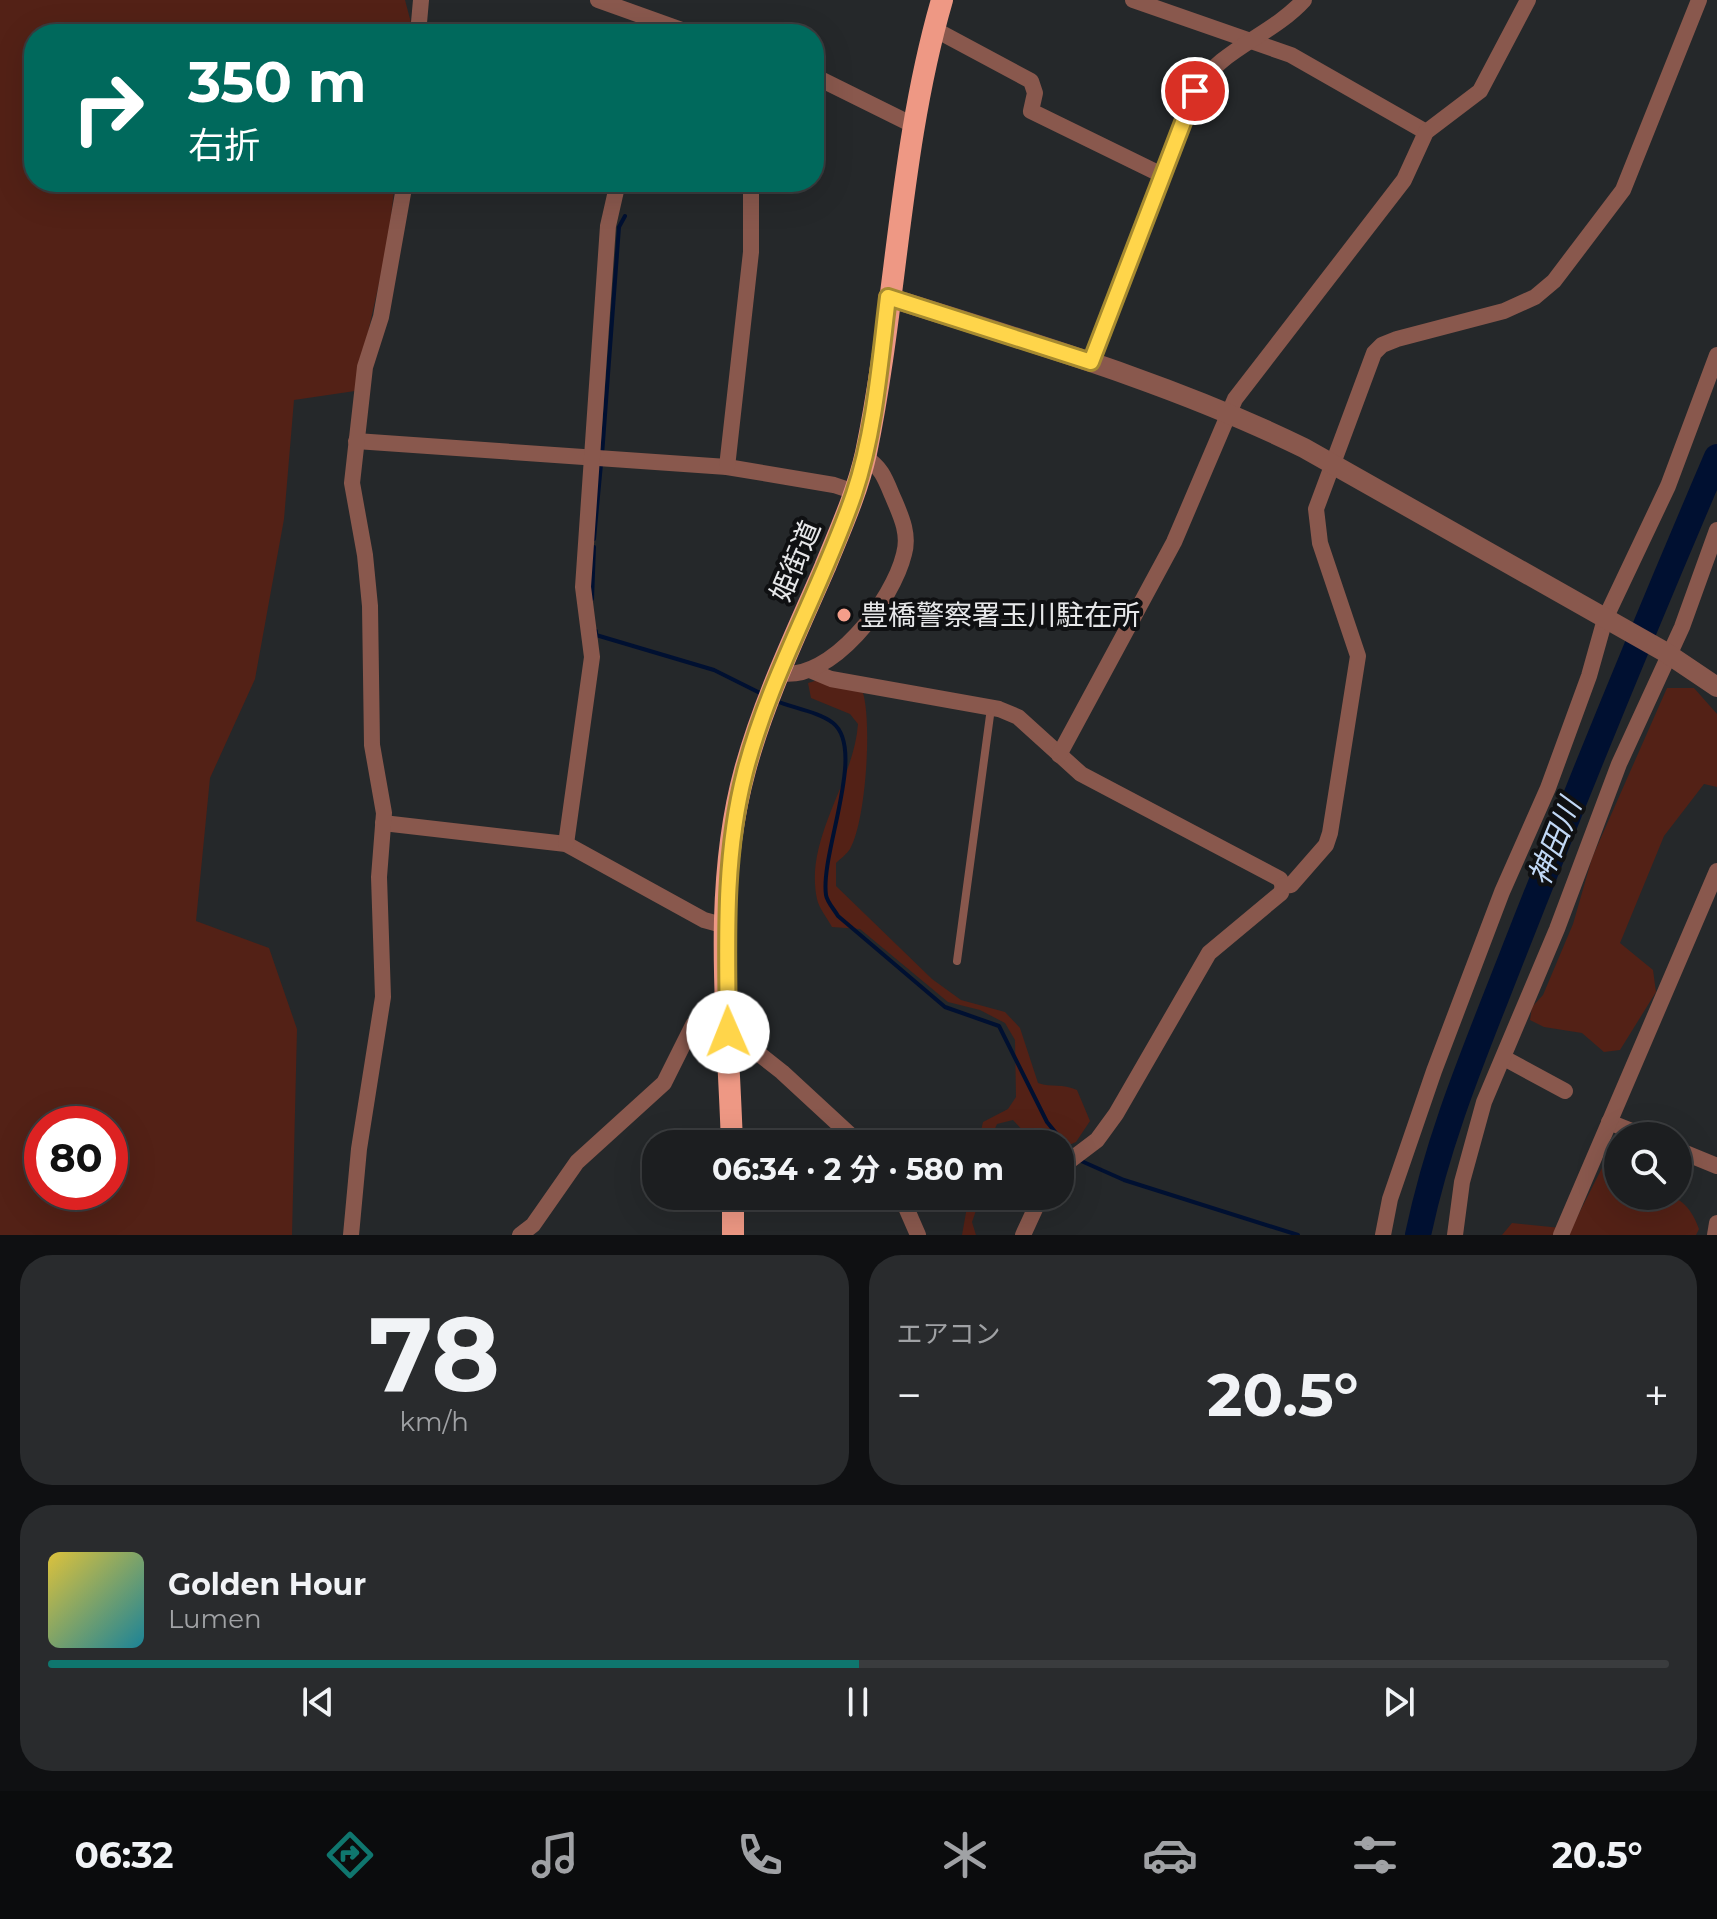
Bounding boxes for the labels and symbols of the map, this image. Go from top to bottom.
pin [1161,57,1229,125]
street label: 姫街道 [763,516,827,606]
place label: 豊橋警察署玉川駐在所 [860,598,1140,632]
marker: 豊橋警察署玉川駐在所 [835,606,853,624]
water label: 神田川 [1521,790,1590,890]
position arrow [686,990,770,1074]
speed limit sign: 80 [24,1106,128,1210]

